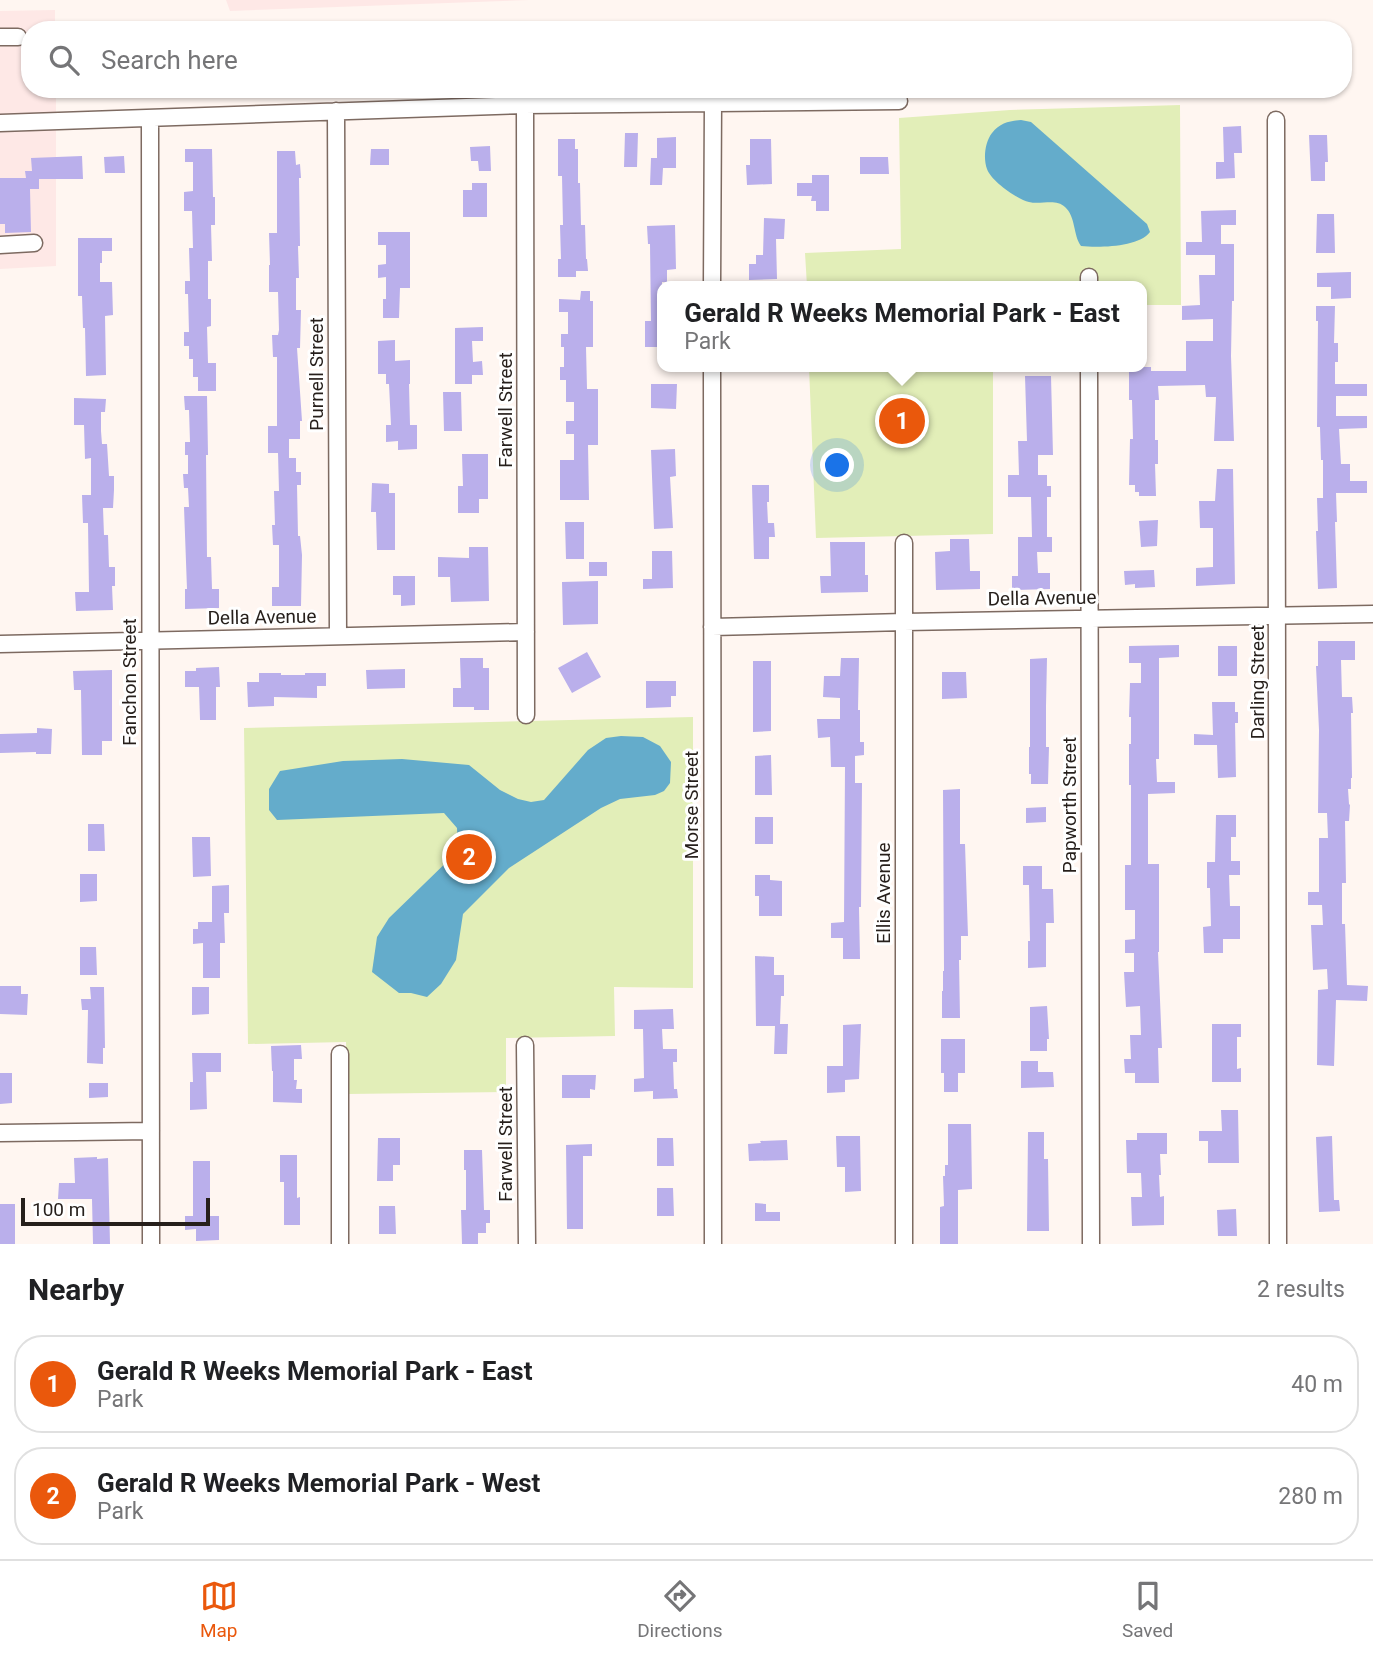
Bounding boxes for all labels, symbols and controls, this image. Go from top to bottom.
search box [21,21,1352,98]
icon: search [45,41,83,79]
text: Search here [101,45,238,75]
popup [657,281,1147,372]
text: Gerald R Weeks Memorial Park - East [684,298,1120,328]
street label: Purnell Street [305,317,328,431]
text: Park [684,328,731,355]
street label: Farwell Street [494,352,517,468]
pin: 1 [879,395,925,447]
your location [820,448,854,482]
street label: Della Avenue [987,586,1097,610]
street label: Della Avenue [207,605,317,629]
street label: Fanchon Street [118,618,141,746]
street label: Darling Street [1246,625,1269,739]
street label: Papworth Street [1058,737,1081,873]
street label: Morse Street [680,751,703,859]
pin: 2 [446,831,492,883]
street label: Ellis Avenue [872,842,895,944]
street label: Farwell Street [494,1086,517,1202]
scale bar [21,1195,210,1227]
text: 100 m [32,1198,85,1221]
text: Nearby [28,1272,124,1307]
text: 2 results [1257,1276,1345,1303]
text: Gerald R Weeks Memorial Park - East [97,1356,533,1386]
text: 1 [46,1371,60,1398]
text: 40 m [1291,1371,1343,1398]
text: Park [97,1386,143,1413]
text: Gerald R Weeks Memorial Park - West [97,1468,540,1498]
text: 2 [46,1483,60,1510]
text: 280 m [1278,1483,1343,1510]
text: Park [97,1498,143,1525]
tab: Map [200,1577,238,1642]
tab: Directions [637,1577,722,1642]
tab: Saved [1122,1577,1173,1642]

